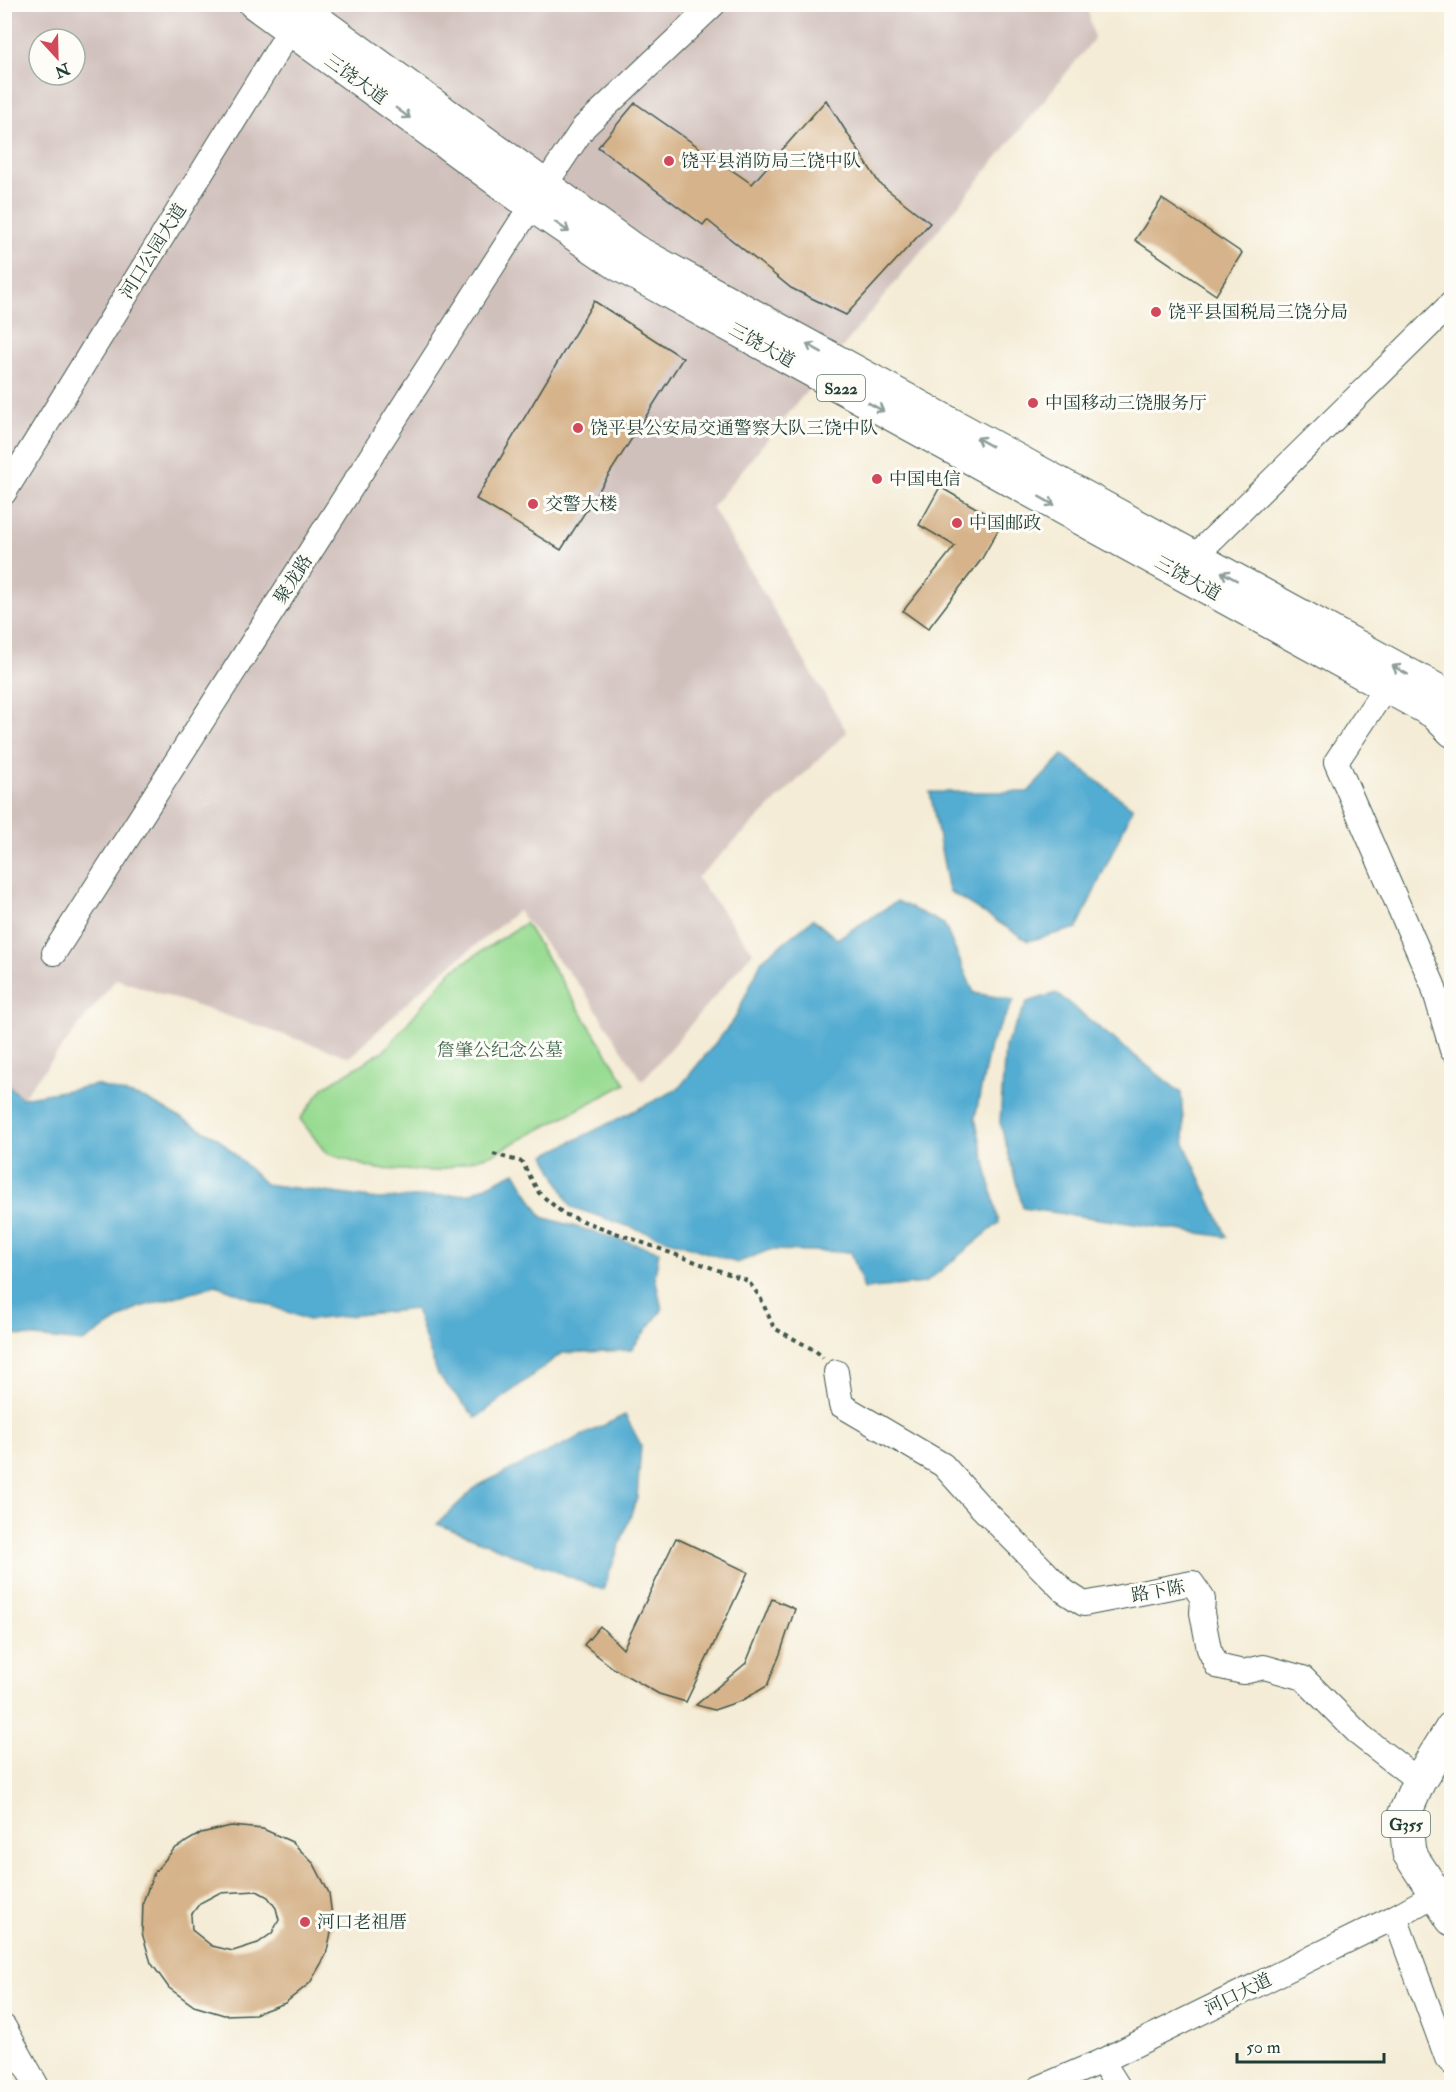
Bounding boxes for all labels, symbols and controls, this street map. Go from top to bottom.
north arrow [27,27,87,87]
street label: 三饶大道 [320,49,392,110]
text: N [51,58,74,82]
one-way arrow [395,107,411,120]
place label: 饶平县消防局三饶中队 [681,150,861,173]
marker: 饶平县消防局三饶中队 [662,154,676,168]
street label: 河口公园大道 [115,199,192,303]
one-way arrow [553,221,569,233]
place label: 饶平县国税局三饶分局 [1168,301,1348,324]
marker: 饶平县国税局三饶分局 [1149,305,1163,319]
street label: 三饶大道 [725,318,799,373]
one-way arrow [805,342,823,353]
road number: S222 [817,375,865,401]
place label: 中国移动三饶服务厅 [1045,392,1207,415]
marker: 中国移动三饶服务厅 [1026,396,1040,410]
one-way arrow [867,402,885,413]
place label: 饶平县公安局交通警察大队三饶中队 [590,417,878,440]
marker: 饶平县公安局交通警察大队三饶中队 [571,421,585,435]
one-way arrow [976,436,994,447]
place label: 中国电信 [889,468,961,491]
marker: 中国电信 [870,472,884,486]
place label: 交警大楼 [545,493,617,516]
one-way arrow [1038,496,1056,507]
marker: 交警大楼 [526,497,540,511]
place label: 中国邮政 [969,512,1041,535]
marker: 中国邮政 [950,516,964,530]
street label: 聚龙路 [269,550,318,608]
street label: 三饶大道 [1151,551,1225,606]
one-way arrow [1221,570,1238,582]
one-way arrow [1391,664,1409,675]
park label: 詹肇公纪念公墓 [437,1039,563,1062]
street label: 路下陈 [1130,1575,1187,1608]
road number: G355 [1382,1811,1430,1837]
place label: 河口老祖厝 [317,1911,407,1934]
marker: 河口老祖厝 [298,1915,312,1929]
street label: 河口大道 [1201,1968,1276,2021]
scale bar [1237,2026,1384,2064]
text: 50 m [1246,2036,1281,2059]

